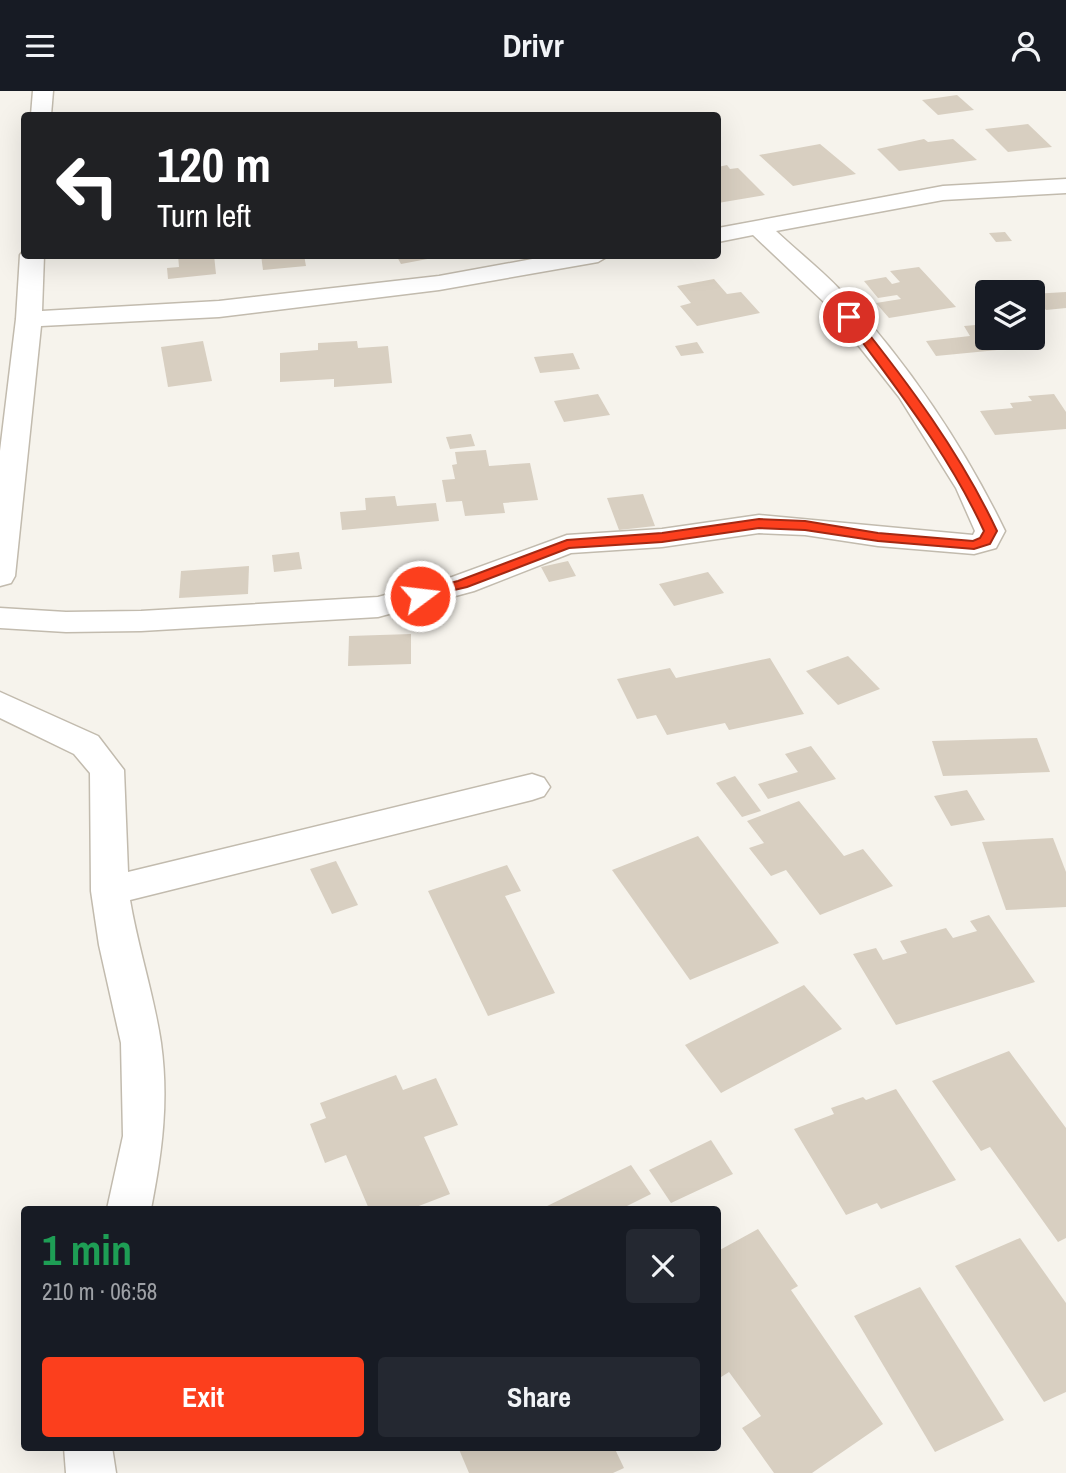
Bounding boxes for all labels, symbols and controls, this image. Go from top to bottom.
text: Drivr [502,24,564,67]
icon: menu [21,27,59,65]
icon: person [1007,27,1045,65]
text: 120 m [157,131,271,197]
icon: left [42,140,133,231]
text: Turn left [157,194,251,237]
map controls [975,280,1045,350]
button: layers [975,280,1045,350]
pin [819,287,879,347]
icon: arrive [830,298,868,336]
position arrow [383,559,457,633]
text: 1 min [42,1222,132,1278]
button: close [626,1229,700,1303]
text: 210 m · 06:58 [42,1276,157,1307]
button: Exit [42,1357,364,1437]
button: Share [378,1357,700,1437]

